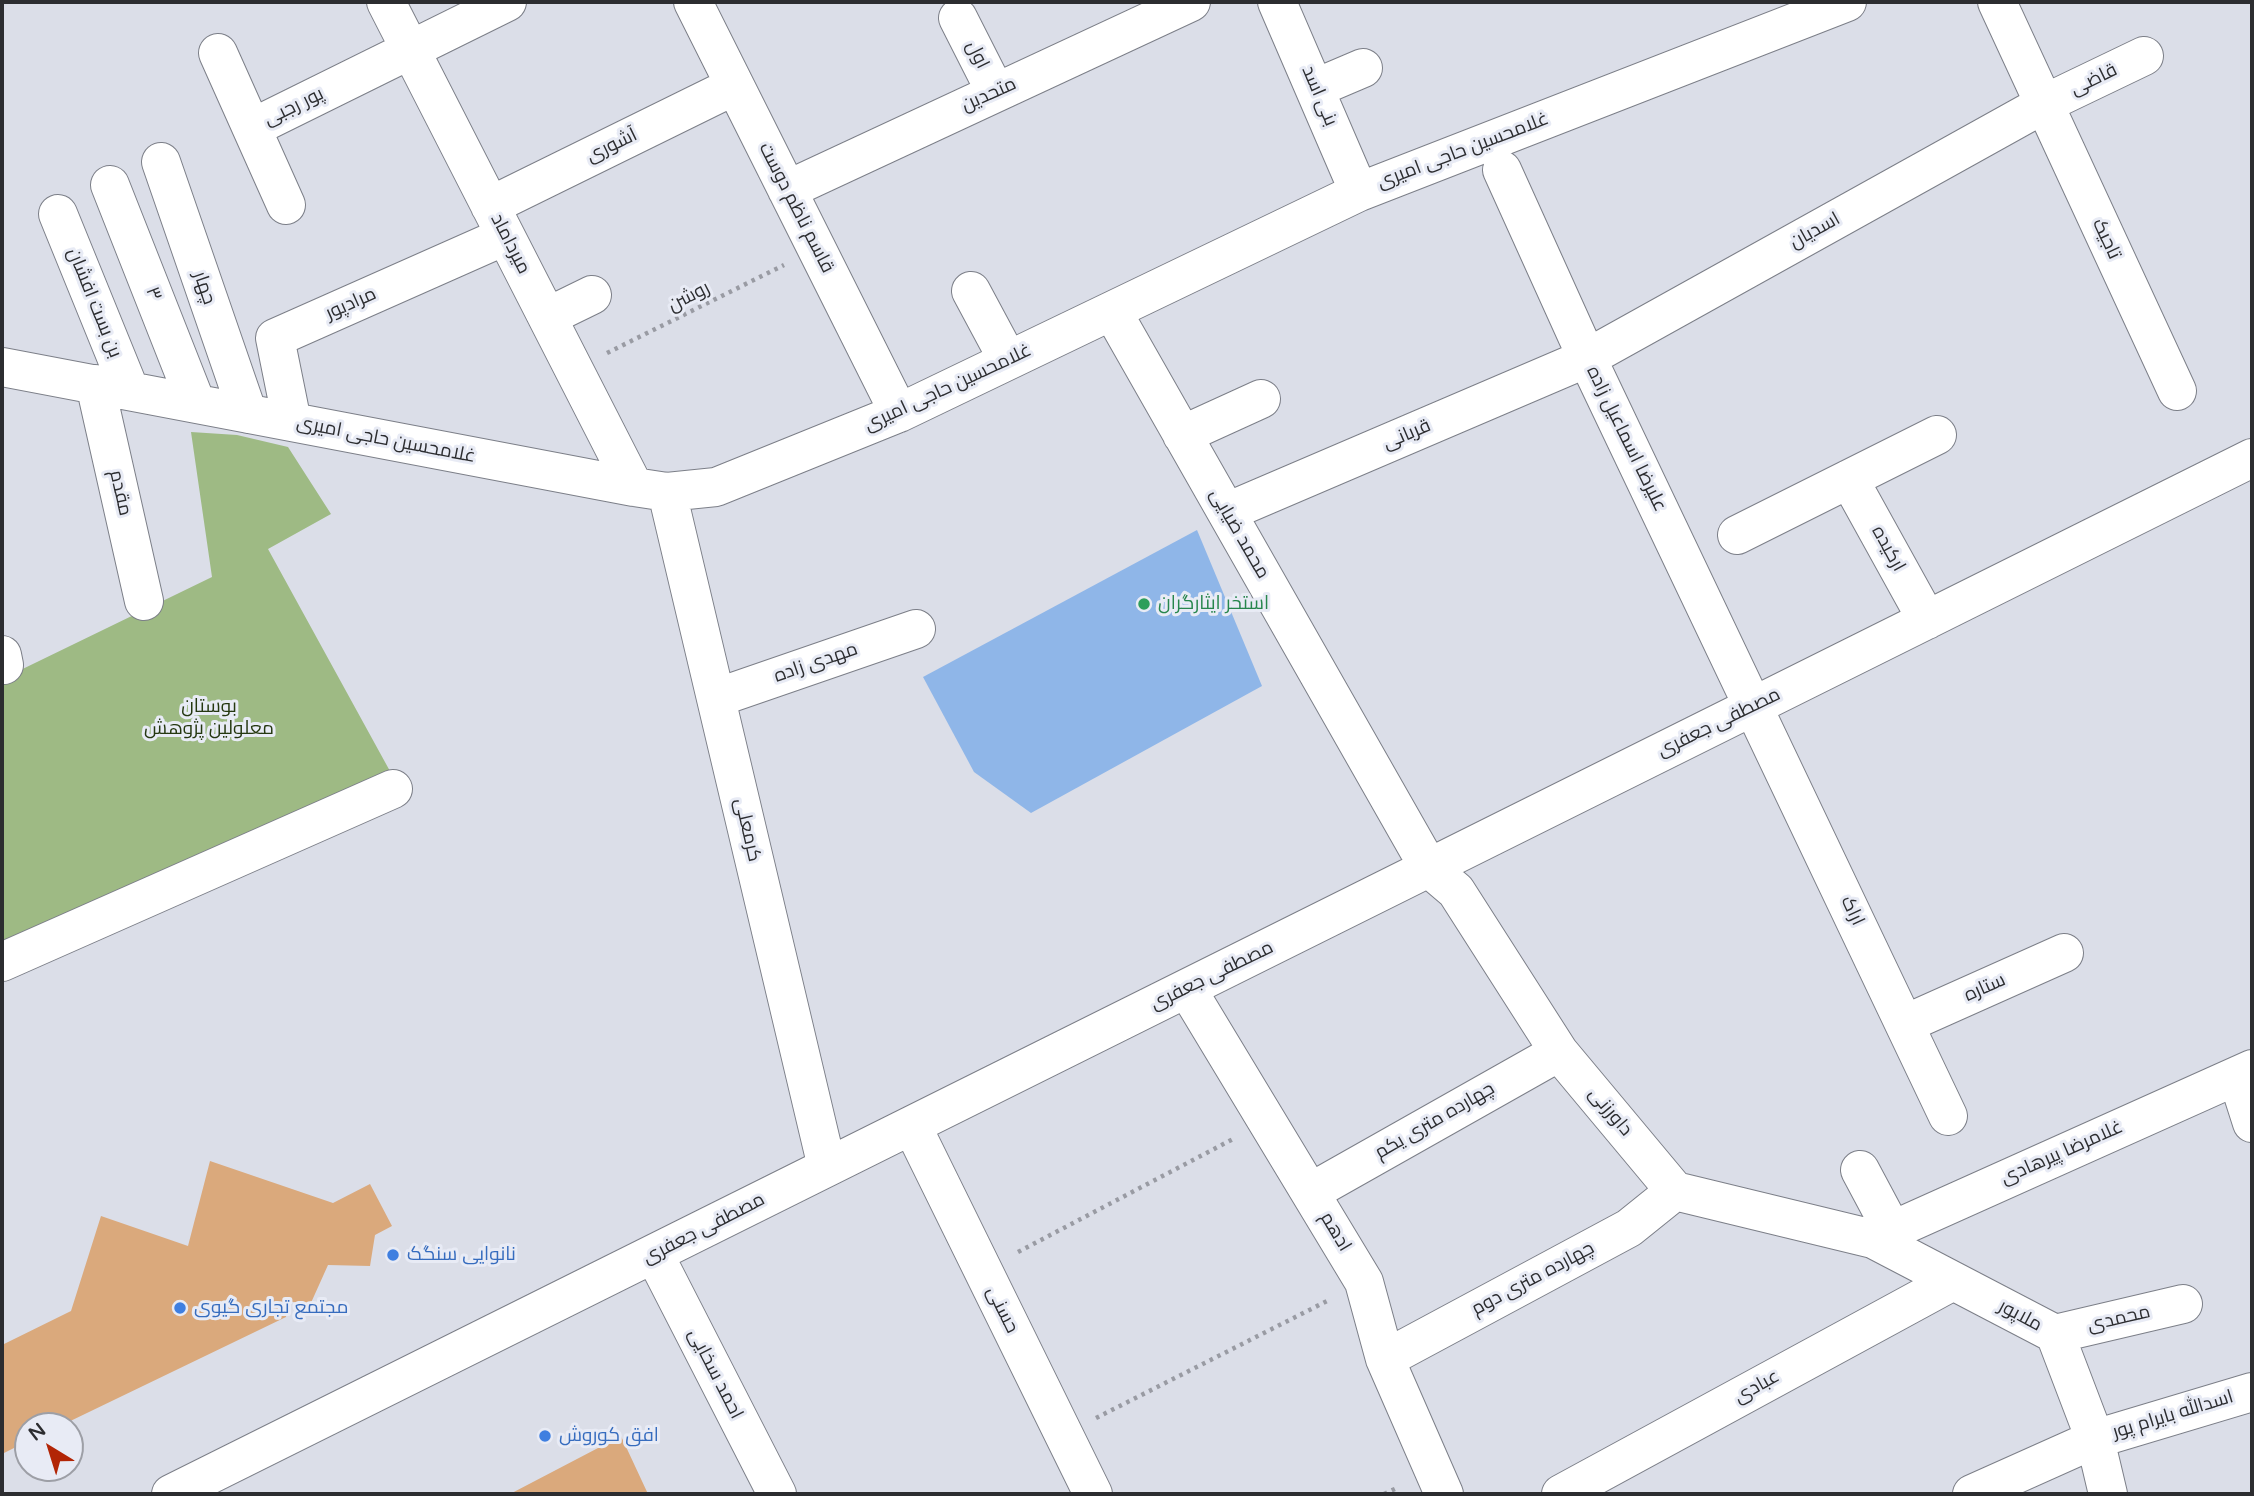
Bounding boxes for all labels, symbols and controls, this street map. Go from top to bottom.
street label: اول [961,37,993,73]
street label: قاضی [2067,59,2121,101]
street label: بنی اسد [1296,62,1342,130]
street label: متحدین [958,73,1020,117]
street label: پور رجبی [260,83,328,131]
street label: غلامحسین حاجی امیری [1374,108,1552,194]
street label: آشوری [583,124,641,168]
street label: قاسم ناظم دوست [753,139,839,277]
street label: اسدیان [1786,208,1844,254]
street label: میرداماد [485,210,535,278]
street label: تاجیک [2087,215,2125,263]
street label: بن بست افشان [62,245,126,361]
street label: چهار [188,268,220,308]
street label: روشن [664,277,714,317]
street label: مرادپور [322,283,380,325]
street label: ۳ [140,284,166,304]
street label: غلامحسین حاجی امیری [861,339,1035,437]
street label: علیرضا اسماعیل زاده [1581,362,1671,516]
street label: غلامحسین حاجی امیری [295,411,477,469]
street label: قربانی [1380,415,1434,455]
street label: مقدم [104,468,136,518]
street label: محمد ضیایی [1204,485,1274,583]
street label: ارکیده [1866,522,1910,576]
place label: استخر ایثارگران [1158,593,1269,615]
marker: استخر ایثارگران [1136,596,1152,612]
street label: مهدی زاده [771,638,861,688]
street label: مصطفی جعفری [1654,683,1784,763]
park label: بوستان معلولین پژوهش [144,696,274,740]
street label: کرمعلی [729,796,765,864]
street label: اراک [1835,893,1869,929]
street label: مصطفی جعفری [1147,936,1277,1016]
street label: ستاره [1961,969,2009,1007]
street label: چهارده متری یکم [1371,1078,1499,1164]
street label: داورزنی [1583,1083,1637,1141]
street label: غلامرضا پیرهادی [1997,1116,2127,1190]
street label: مصطفی جعفری [639,1188,769,1270]
street label: ادهم [1314,1208,1356,1256]
street label: چهارده متری دوم [1468,1237,1598,1321]
place label: نانوایی سنگک [407,1244,516,1266]
marker: نانوایی سنگک [385,1247,401,1263]
street label: حسنی [981,1283,1023,1337]
street label: ملاپور [1994,1295,2046,1337]
place label: مجتمع تجاری گیوی [194,1297,349,1319]
marker: مجتمع تجاری گیوی [172,1300,188,1316]
street label: محمدی [2085,1301,2153,1337]
street label: احمد سخایی [683,1325,747,1423]
street label: عبادی [1730,1365,1784,1409]
street label: اسدالله بایرام پور [2110,1386,2236,1444]
north arrow [14,1412,84,1482]
text: N [25,1419,50,1445]
place label: افق کوروش [559,1425,659,1447]
marker: افق کوروش [537,1428,553,1444]

